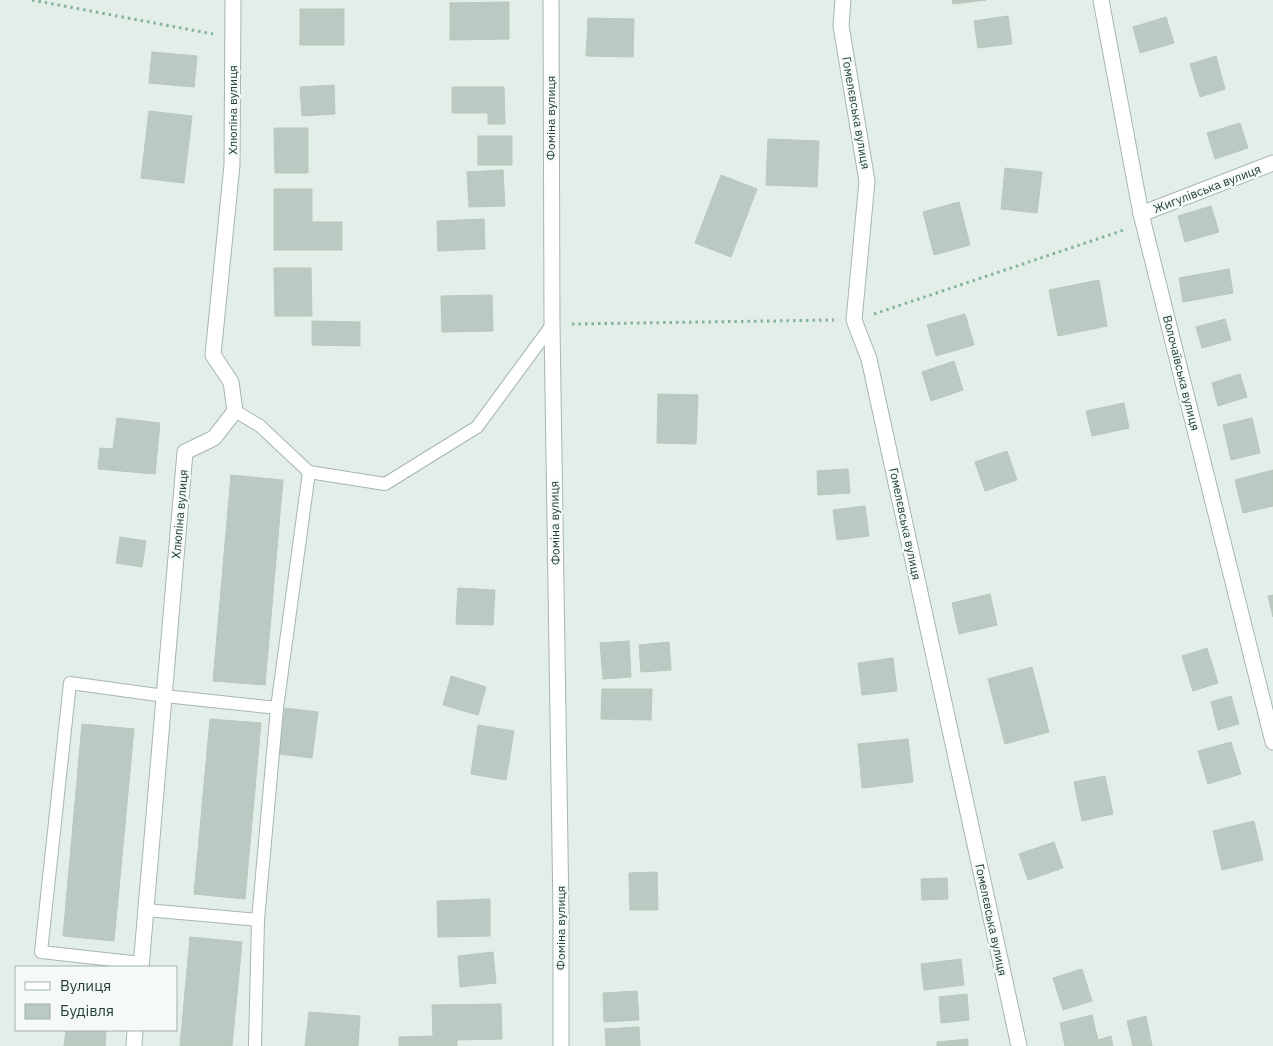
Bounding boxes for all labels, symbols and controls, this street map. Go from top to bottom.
street label: Гомелєвська вулиця [839,56,874,170]
street label: Хлюпіна вулиця [225,65,240,155]
street label: Фоміна вулиця [543,76,558,160]
street label: Жигулівська вулиця [1151,161,1263,216]
street label: Волочаївська вулиця [1160,314,1203,432]
street label: Гомелєвська вулиця [886,467,925,581]
street label: Хлюпіна вулиця [168,469,191,559]
street label: Фоміна вулиця [546,481,563,565]
street label: Гомелєвська вулиця [972,863,1011,977]
street label: Фоміна вулиця [553,886,568,970]
legend [15,966,178,1031]
text: Вулиця [60,976,111,995]
text: Будівля [60,1001,114,1020]

